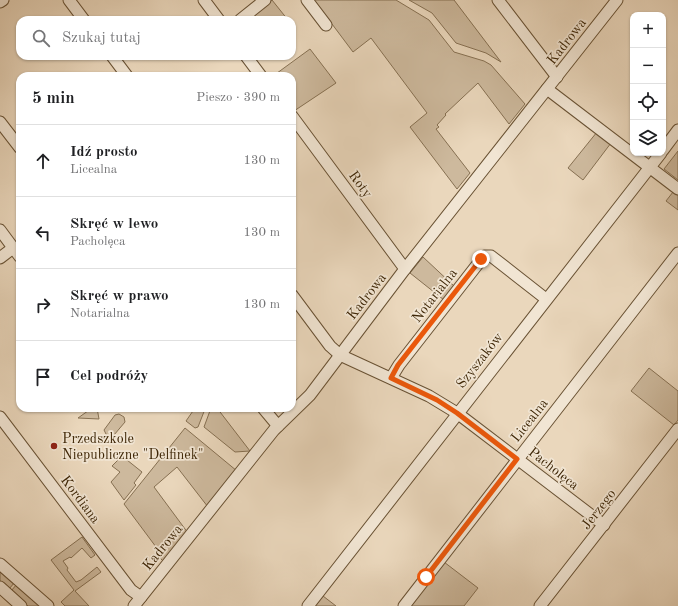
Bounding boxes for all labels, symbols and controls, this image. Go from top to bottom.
map controls [630,12,666,156]
button: + [630,12,666,48]
search box [16,16,296,60]
street label: Kadrowa [544,16,589,67]
icon: search [30,27,52,49]
text: Szukaj tutaj [62,31,141,46]
button: − [630,48,666,84]
button: locate [630,84,666,120]
text: 5 min [32,90,75,107]
text: Pieszo · 390 m [196,91,280,104]
button: layers [630,120,666,156]
text: Idź prosto [70,145,137,160]
icon: ahead [32,150,54,172]
text: 130 m [243,154,280,167]
text: Licealna [70,163,117,176]
street label: Roty [346,169,375,201]
text: Skręć w lewo [70,217,158,232]
icon: left [32,222,54,244]
text: 130 m [243,226,280,239]
text: Pacholęca [70,235,125,248]
route end [472,250,490,268]
street label: Notarialna [409,266,460,325]
street label: Kadrowa [344,271,389,322]
text: Skręć w prawo [70,289,169,304]
icon: right [32,294,54,316]
text: 130 m [243,298,280,311]
text: Notarialna [70,307,130,320]
street label: Szyszaków [454,330,506,391]
icon: arrive [32,366,54,388]
text: Cel podróży [70,369,148,384]
street label: Licealna [509,396,551,445]
place label: Przedszkole Niepubliczne "Delfinek" [62,432,204,462]
marker: Przedszkole Niepubliczne "Delfinek" [49,441,59,451]
street label: Pacholęca [526,445,581,493]
street label: Kordiana [58,473,103,526]
street label: Jerzego [579,487,619,532]
street label: Kadrowa [140,522,185,573]
route start [417,568,435,586]

